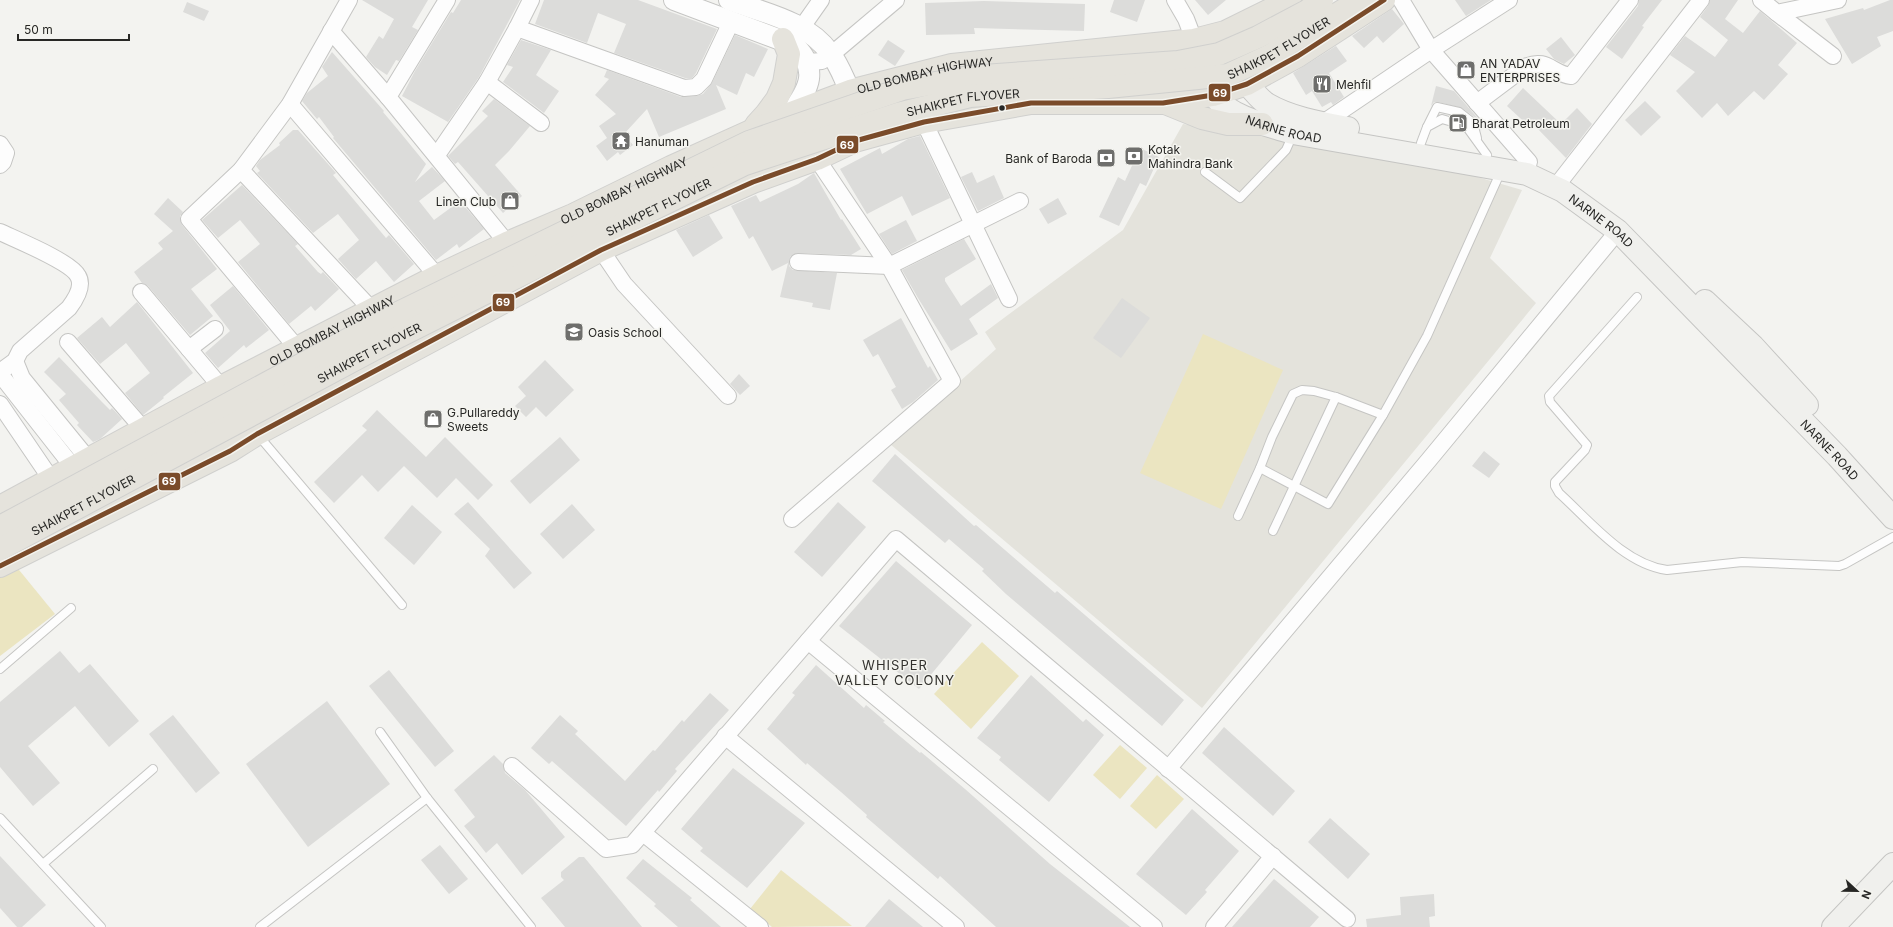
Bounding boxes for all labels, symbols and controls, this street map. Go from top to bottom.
street label: SHAIKPET FLYOVER [1224,13,1333,82]
scale bar [18,16,129,42]
text: 50 m [24,22,53,37]
street label: OLD BOMBAY HIGHWAY [855,53,994,96]
place label: AN YADAV ENTERPRISES [1480,56,1560,85]
shop icon: AN YADAV ENTERPRISES [1455,59,1477,81]
restaurant icon: Mehfil [1311,73,1333,95]
place label: Mehfil [1336,77,1371,92]
line badge: 69 [1208,83,1231,102]
street label: SHAIKPET FLYOVER [905,85,1021,119]
text: 69 [1213,86,1227,100]
unlabelled marker [997,103,1007,113]
street label: NARNE ROAD [1244,111,1323,145]
fuel station icon: Bharat Petroleum [1447,112,1469,134]
place label: Bharat Petroleum [1472,116,1570,131]
temple icon: Hanuman [610,130,632,152]
place label: Hanuman [635,134,689,149]
line badge: 69 [836,135,859,154]
text: 69 [840,138,854,152]
place label: Kotak Mahindra Bank [1148,142,1233,171]
bank icon: Kotak Mahindra Bank [1123,145,1145,167]
bank icon: Bank of Baroda [1095,147,1117,169]
place label: Bank of Baroda [1005,151,1092,166]
street label: OLD BOMBAY HIGHWAY [558,153,690,227]
street label: SHAIKPET FLYOVER [603,174,714,239]
shop icon: Linen Club [499,190,521,212]
street label: NARNE ROAD [1566,191,1637,250]
place label: Linen Club [436,194,496,209]
street label: OLD BOMBAY HIGHWAY [266,292,397,369]
line badge: 69 [492,293,515,312]
text: 69 [496,295,510,309]
street label: SHAIKPET FLYOVER [314,319,424,386]
school or university icon: Oasis School [563,321,585,343]
place label: Oasis School [588,325,662,340]
place label: G.Pullareddy Sweets [447,405,520,434]
shop icon: G.Pullareddy Sweets [422,408,444,430]
street label: NARNE ROAD [1798,416,1862,483]
street label: SHAIKPET FLYOVER [28,471,138,539]
line badge: 69 [158,472,181,491]
text: 69 [162,474,176,488]
district label: WHISPER VALLEY COLONY [835,657,955,688]
north arrow [1837,871,1877,911]
text: N [1858,888,1874,901]

